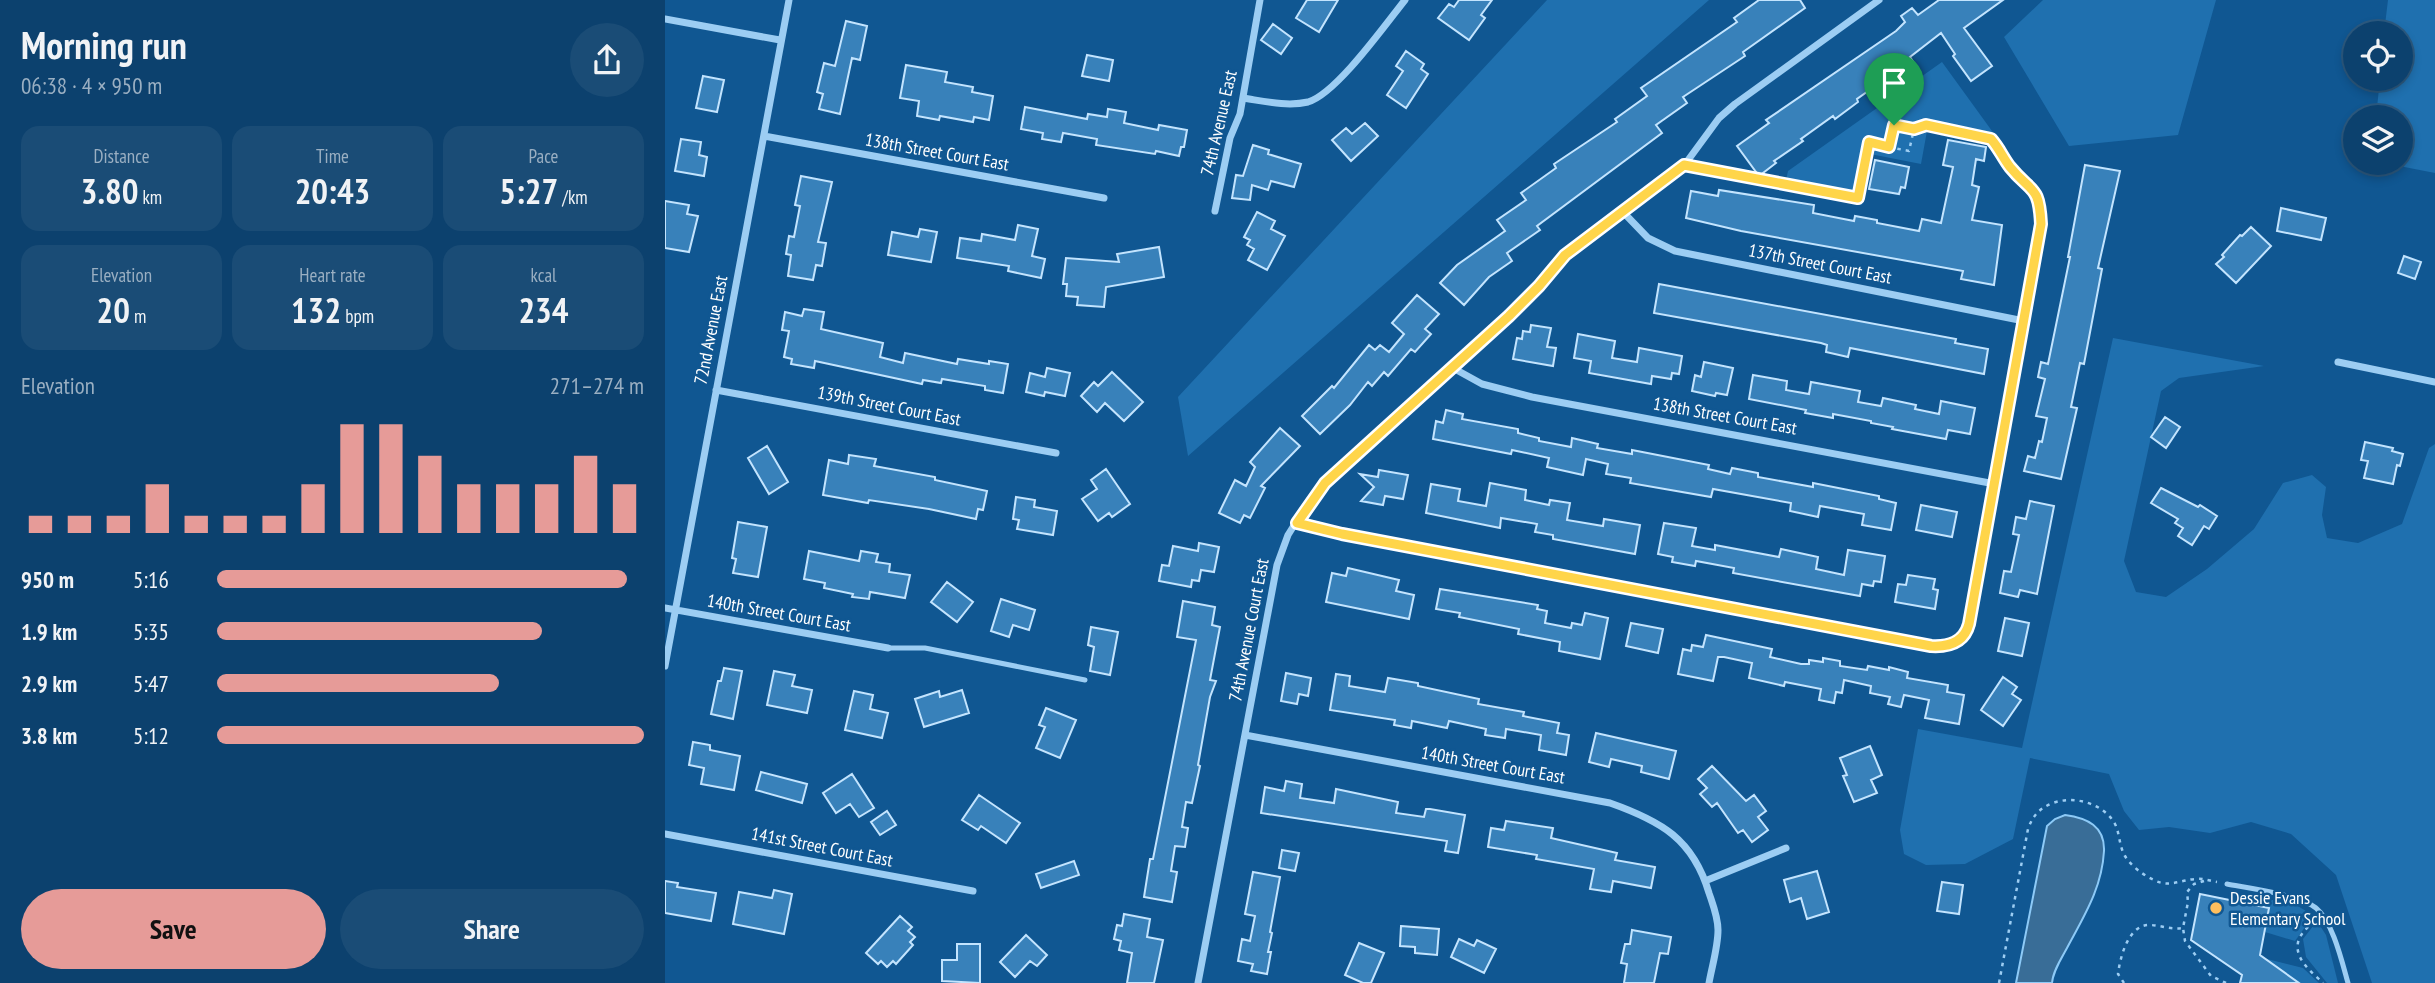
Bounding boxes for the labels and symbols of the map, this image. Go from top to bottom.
pin [1864,53,1924,125]
street label: 74th Avenue East [1195,68,1242,178]
street label: 138th Street Court East [863,128,1011,175]
street label: 137th Street Court East [1747,238,1894,289]
street label: 72nd Avenue East [689,273,732,386]
street label: 139th Street Court East [815,380,963,431]
street label: 138th Street Court East [1651,392,1799,439]
street label: 74th Avenue Court East [1223,556,1274,703]
street label: 140th Street Court East [705,589,853,636]
street label: 140th Street Court East [1419,741,1567,788]
street label: 141st Street Court East [749,822,895,872]
place label: Dessie Evans Elementary School [2230,886,2346,930]
marker: Dessie Evans Elementary School [2208,900,2224,916]

